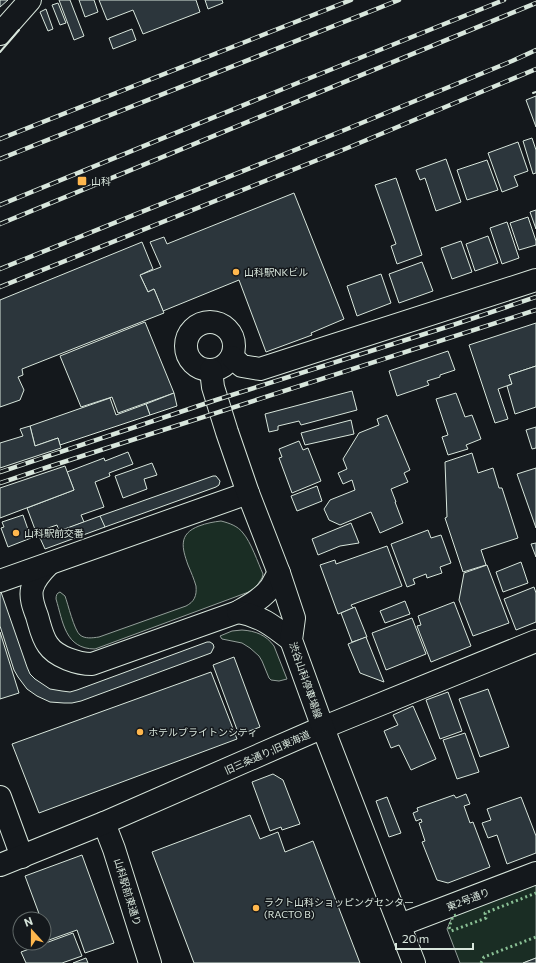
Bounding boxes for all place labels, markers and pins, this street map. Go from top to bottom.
marker: 山科 [76,175,88,187]
place label: 山科 [91,175,111,187]
place label: 山科駅NKビル [244,266,308,278]
marker: 山科駅NKビル [231,267,241,277]
place label: 山科駅前交番 [24,527,84,539]
marker: 山科駅前交番 [11,528,21,538]
place label: ホテルブライトンシティ [148,726,257,738]
marker: ホテルブライトンシティ [135,727,145,737]
place label: ラクト山科ショッピングセンター (RACTO B) [264,896,414,920]
marker: ラクト山科ショッピングセンター (RACTO B) [251,903,261,913]

